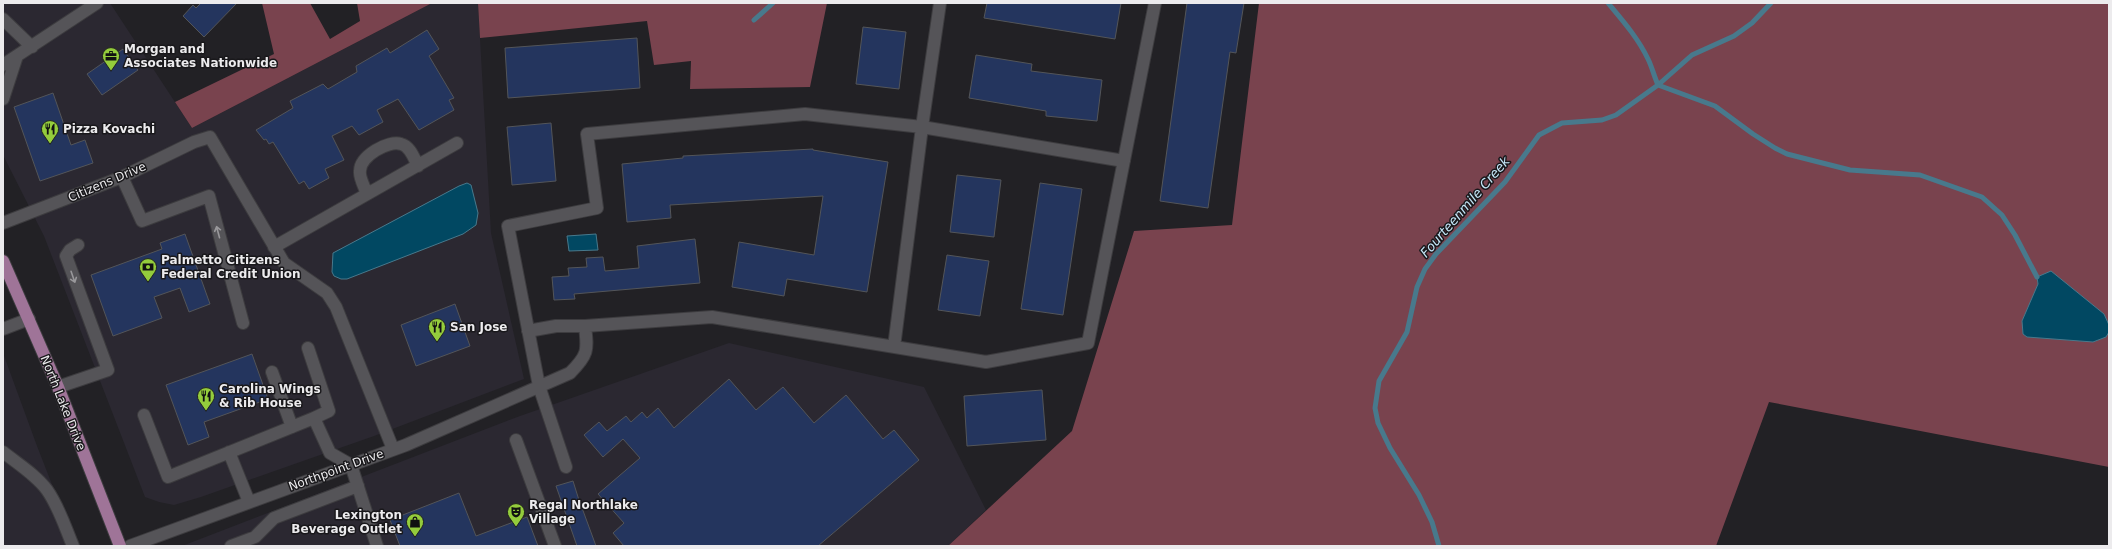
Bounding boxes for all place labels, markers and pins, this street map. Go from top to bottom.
place label: Morgan and Associates Nationwide [124,42,277,70]
office icon: Morgan and Associates Nationwide [101,46,121,71]
restaurant icon: Pizza Kovachi [40,119,60,144]
place label: Pizza Kovachi [63,122,155,136]
place label: Palmetto Citizens Federal Credit Union [161,253,301,281]
bank icon: Palmetto Citizens Federal Credit Union [138,257,158,282]
restaurant icon: San Jose [427,317,447,342]
place label: San Jose [450,320,507,334]
place label: Carolina Wings & Rib House [219,382,321,410]
restaurant icon: Carolina Wings & Rib House [196,386,216,411]
place label: Regal Northlake Village [529,498,638,526]
theatre icon: Regal Northlake Village [506,502,526,527]
place label: Lexington Beverage Outlet [291,508,402,536]
shop icon: Lexington Beverage Outlet [405,512,425,537]

